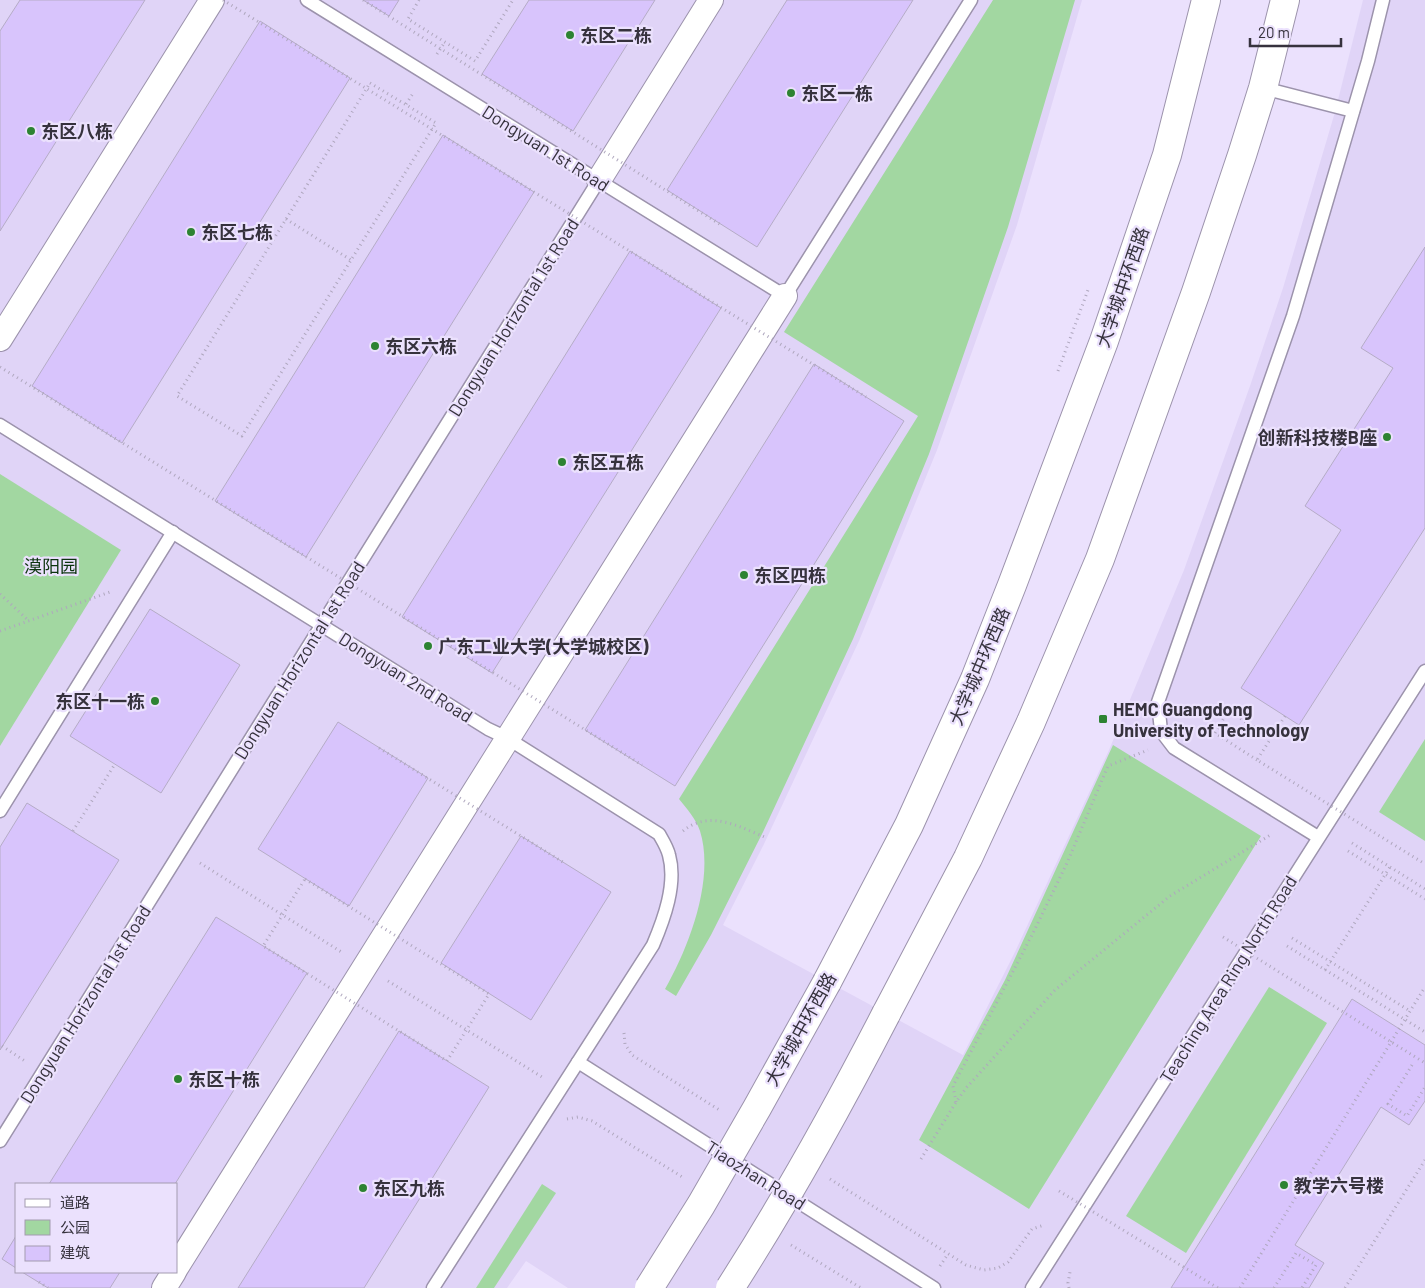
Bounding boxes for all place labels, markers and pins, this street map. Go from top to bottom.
place label: 东区二栋 [580,24,652,46]
marker: 东区二栋 [564,29,576,41]
place label: 东区一栋 [801,82,873,104]
marker: 东区一栋 [785,87,797,99]
place label: 东区八栋 [41,120,113,142]
marker: 东区八栋 [25,125,37,137]
place label: 东区七栋 [201,221,273,243]
marker: 东区七栋 [185,226,197,238]
place label: 东区六栋 [385,335,457,357]
marker: 东区六栋 [369,340,381,352]
place label: 创新科技楼B座 [1258,426,1377,448]
marker: 创新科技楼B座 [1381,431,1393,443]
place label: 东区五栋 [572,451,644,473]
marker: 东区五栋 [556,456,568,468]
place label: 东区四栋 [754,564,826,586]
marker: 东区四栋 [738,569,750,581]
place label: 广东工业大学(大学城校区) [438,635,649,657]
marker: 广东工业大学(大学城校区) [422,640,434,652]
place label: 东区十一栋 [55,690,145,712]
marker: 东区十一栋 [149,695,161,707]
place label: HEMC Guangdong University of Technology [1113,698,1309,741]
marker: HEMC Guangdong University of Technology [1097,713,1109,725]
place label: 东区十栋 [188,1068,260,1090]
marker: 东区十栋 [172,1073,184,1085]
place label: 教学六号楼 [1294,1174,1384,1196]
place label: 东区九栋 [373,1177,445,1199]
marker: 教学六号楼 [1278,1179,1290,1191]
marker: 东区九栋 [357,1182,369,1194]

